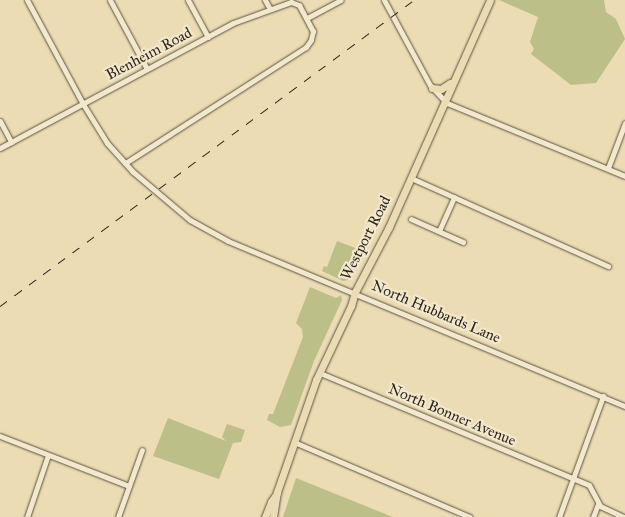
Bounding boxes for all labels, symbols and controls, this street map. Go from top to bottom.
street label: Blenheim Road [103,24,195,84]
street label: Westport Road [337,193,395,283]
street label: North Hubbards Lane [369,277,503,347]
street label: North Bonner Avenue [386,380,518,450]

